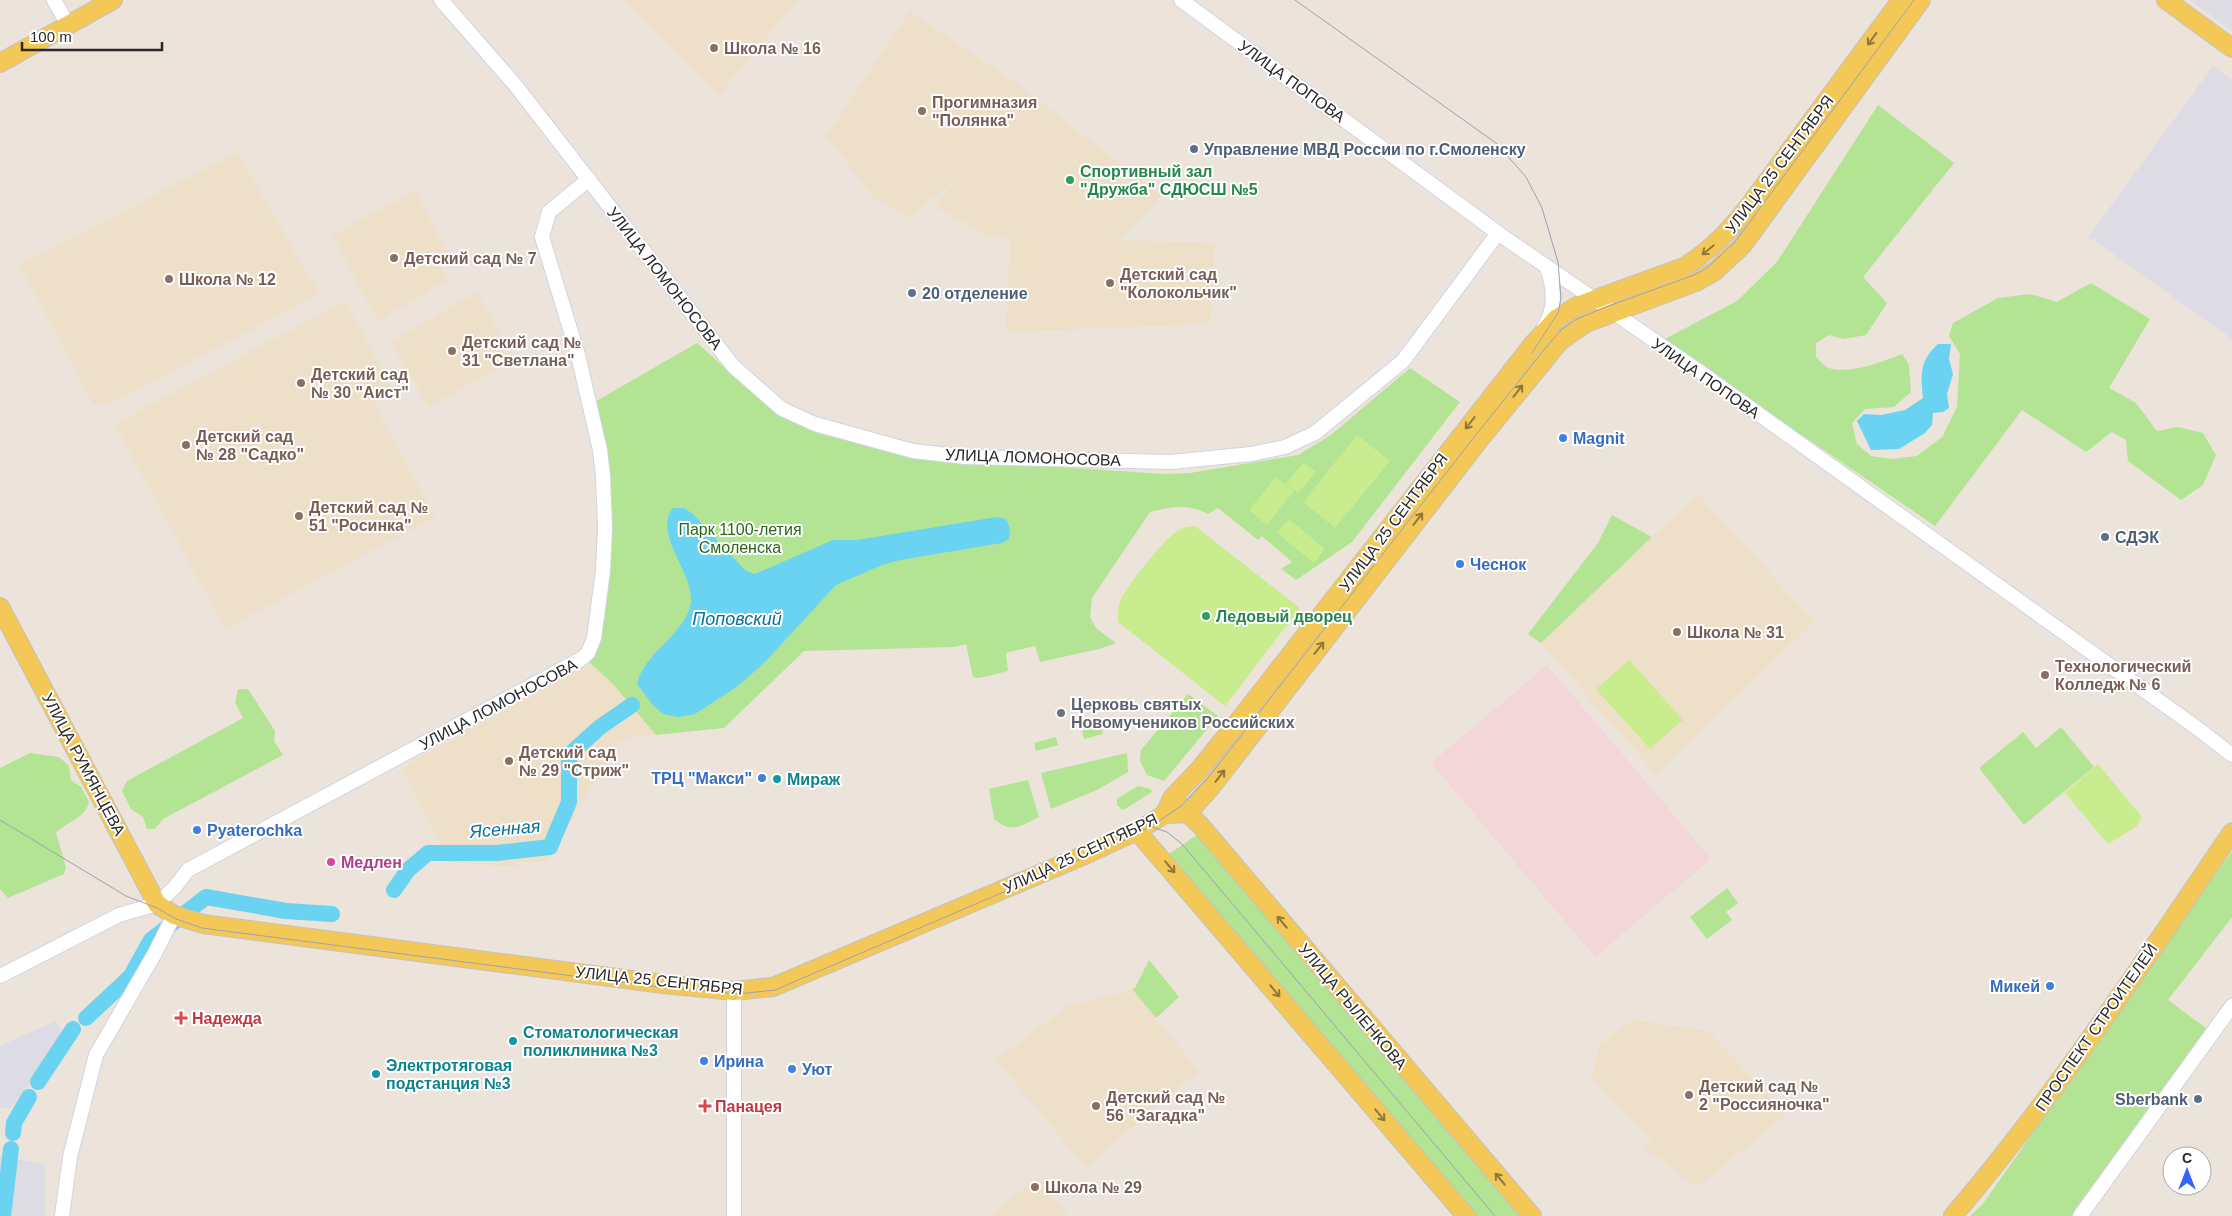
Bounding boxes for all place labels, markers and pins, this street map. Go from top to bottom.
place label: Школа № 16 [724,40,821,57]
marker: Школа № 16 [708,42,720,54]
place label: Прогимназия "Полянка" [932,94,1037,129]
marker: Прогимназия "Полянка" [916,105,928,117]
place label: Управление МВД России по г.Смоленску [1204,141,1526,158]
marker: Управление МВД России по г.Смоленску [1188,143,1200,155]
place label: Спортивный зал "Дружба" СДЮСШ №5 [1080,163,1258,198]
marker: Спортивный зал "Дружба" СДЮСШ №5 [1064,174,1076,186]
place label: Детский сад № 7 [404,250,537,267]
marker: Детский сад № 7 [388,252,400,264]
place label: Детский сад "Колокольчик" [1120,266,1237,301]
place label: Школа № 12 [179,271,276,288]
marker: Школа № 12 [163,273,175,285]
marker: Детский сад "Колокольчик" [1104,277,1116,289]
place label: 20 отделение [922,285,1028,302]
marker: 20 отделение [906,287,918,299]
place label: Детский сад № 31 "Светлана" [462,334,581,369]
marker: Детский сад № 31 "Светлана" [446,345,458,357]
place label: Детский сад № 30 "Аист" [311,366,409,401]
marker: Детский сад № 30 "Аист" [295,377,307,389]
place label: Детский сад № 28 "Садко" [196,428,304,463]
place label: Magnit [1573,430,1625,447]
marker: Magnit [1557,432,1569,444]
marker: Детский сад № 28 "Садко" [180,439,192,451]
place label: Детский сад № 51 "Росинка" [309,499,428,534]
marker: Детский сад № 51 "Росинка" [293,510,305,522]
place label: СДЭК [2115,529,2159,546]
marker: СДЭК [2099,531,2111,543]
place label: Чеснок [1470,556,1527,573]
marker: Чеснок [1454,558,1466,570]
place label: Ледовый дворец [1216,608,1352,625]
marker: Ледовый дворец [1200,610,1212,622]
place label: Школа № 31 [1687,624,1784,641]
marker: Школа № 31 [1671,626,1683,638]
place label: Технологический Колледж № 6 [2055,658,2191,693]
marker: Технологический Колледж № 6 [2039,669,2051,681]
place label: Церковь святых Новомучеников Российских [1071,696,1295,731]
marker: Церковь святых Новомучеников Российских [1055,707,1067,719]
place label: Детский сад № 29 "Стриж" [519,744,629,779]
marker: Детский сад № 29 "Стриж" [503,755,515,767]
place label: ТРЦ "Макси" [651,770,752,787]
place label: Мираж [787,771,841,788]
marker: ТРЦ "Макси" [756,772,768,784]
marker: Мираж [771,773,783,785]
place label: Pyaterochka [207,822,302,839]
marker: Pyaterochka [191,824,203,836]
place label: Медлен [341,854,402,871]
marker: Медлен [325,856,337,868]
place label: Микей [1990,978,2040,995]
marker: Микей [2044,980,2056,992]
place label: Надежда [192,1010,262,1027]
marker: Надежда [174,1011,188,1025]
place label: Стоматологическая поликлиника №3 [523,1024,679,1059]
marker: Стоматологическая поликлиника №3 [507,1035,519,1047]
place label: Ирина [714,1053,764,1070]
marker: Ирина [698,1055,710,1067]
place label: Электротяговая подстанция №3 [386,1057,512,1092]
place label: Уют [802,1061,833,1078]
marker: Уют [786,1063,798,1075]
marker: Электротяговая подстанция №3 [370,1068,382,1080]
place label: Детский сад № 2 "Россияночка" [1699,1078,1830,1113]
place label: Детский сад № 56 "Загадка" [1106,1089,1225,1124]
marker: Детский сад № 2 "Россияночка" [1683,1089,1695,1101]
place label: Sberbank [2115,1091,2188,1108]
marker: Sberbank [2192,1093,2204,1105]
place label: Панацея [715,1098,782,1115]
marker: Панацея [699,1100,711,1112]
marker: Детский сад № 56 "Загадка" [1090,1100,1102,1112]
place label: Школа № 29 [1045,1179,1142,1196]
marker: Школа № 29 [1029,1181,1041,1193]

